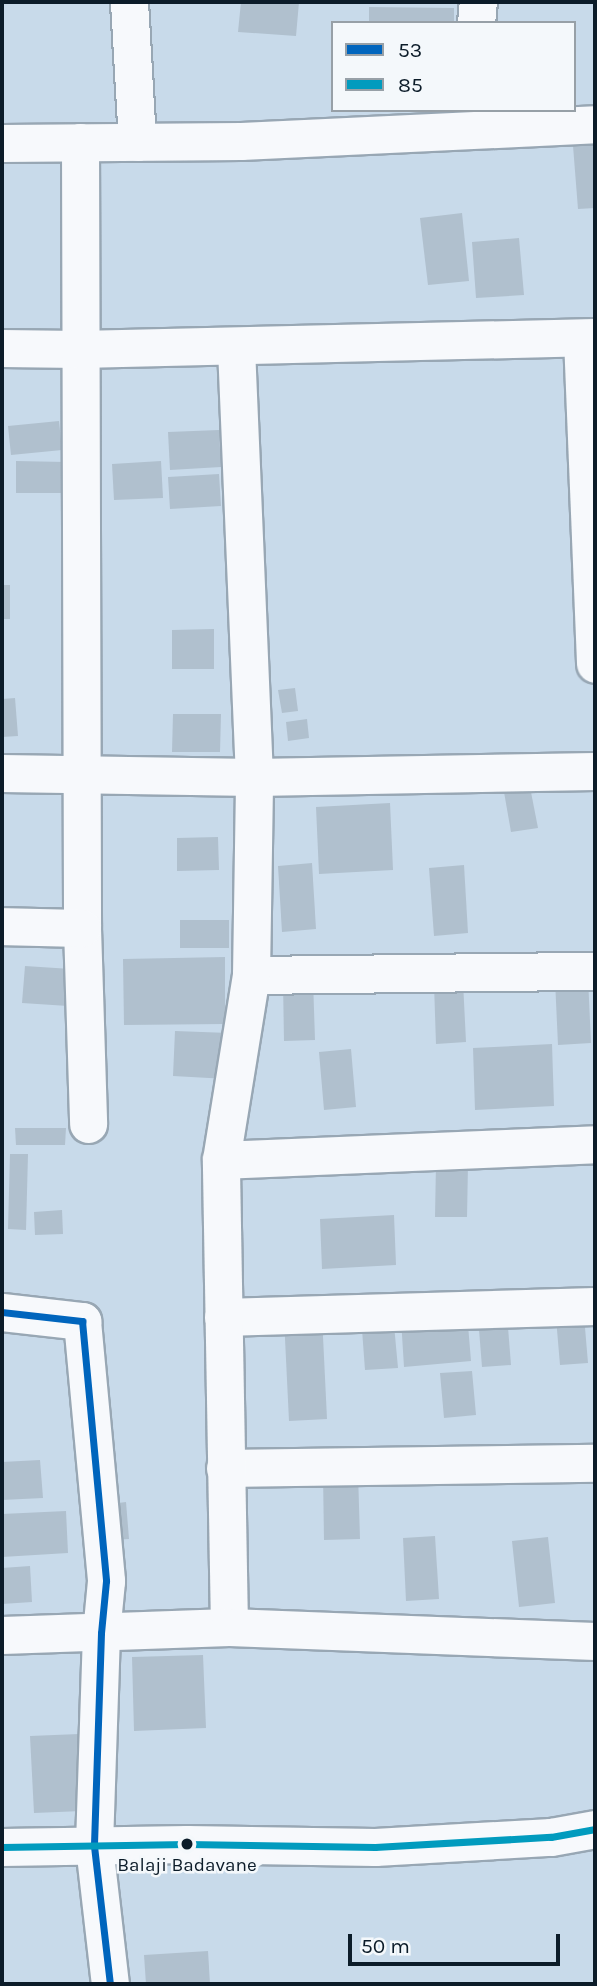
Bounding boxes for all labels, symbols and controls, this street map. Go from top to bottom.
legend [331,21,576,112]
text: 53 [398,38,422,62]
text: 85 [398,73,423,97]
marker: Balaji Badavane [180,1837,194,1851]
place label: Balaji Badavane [117,1855,257,1877]
scale bar [352,1920,564,1964]
text: 50 m [361,1934,410,1958]

